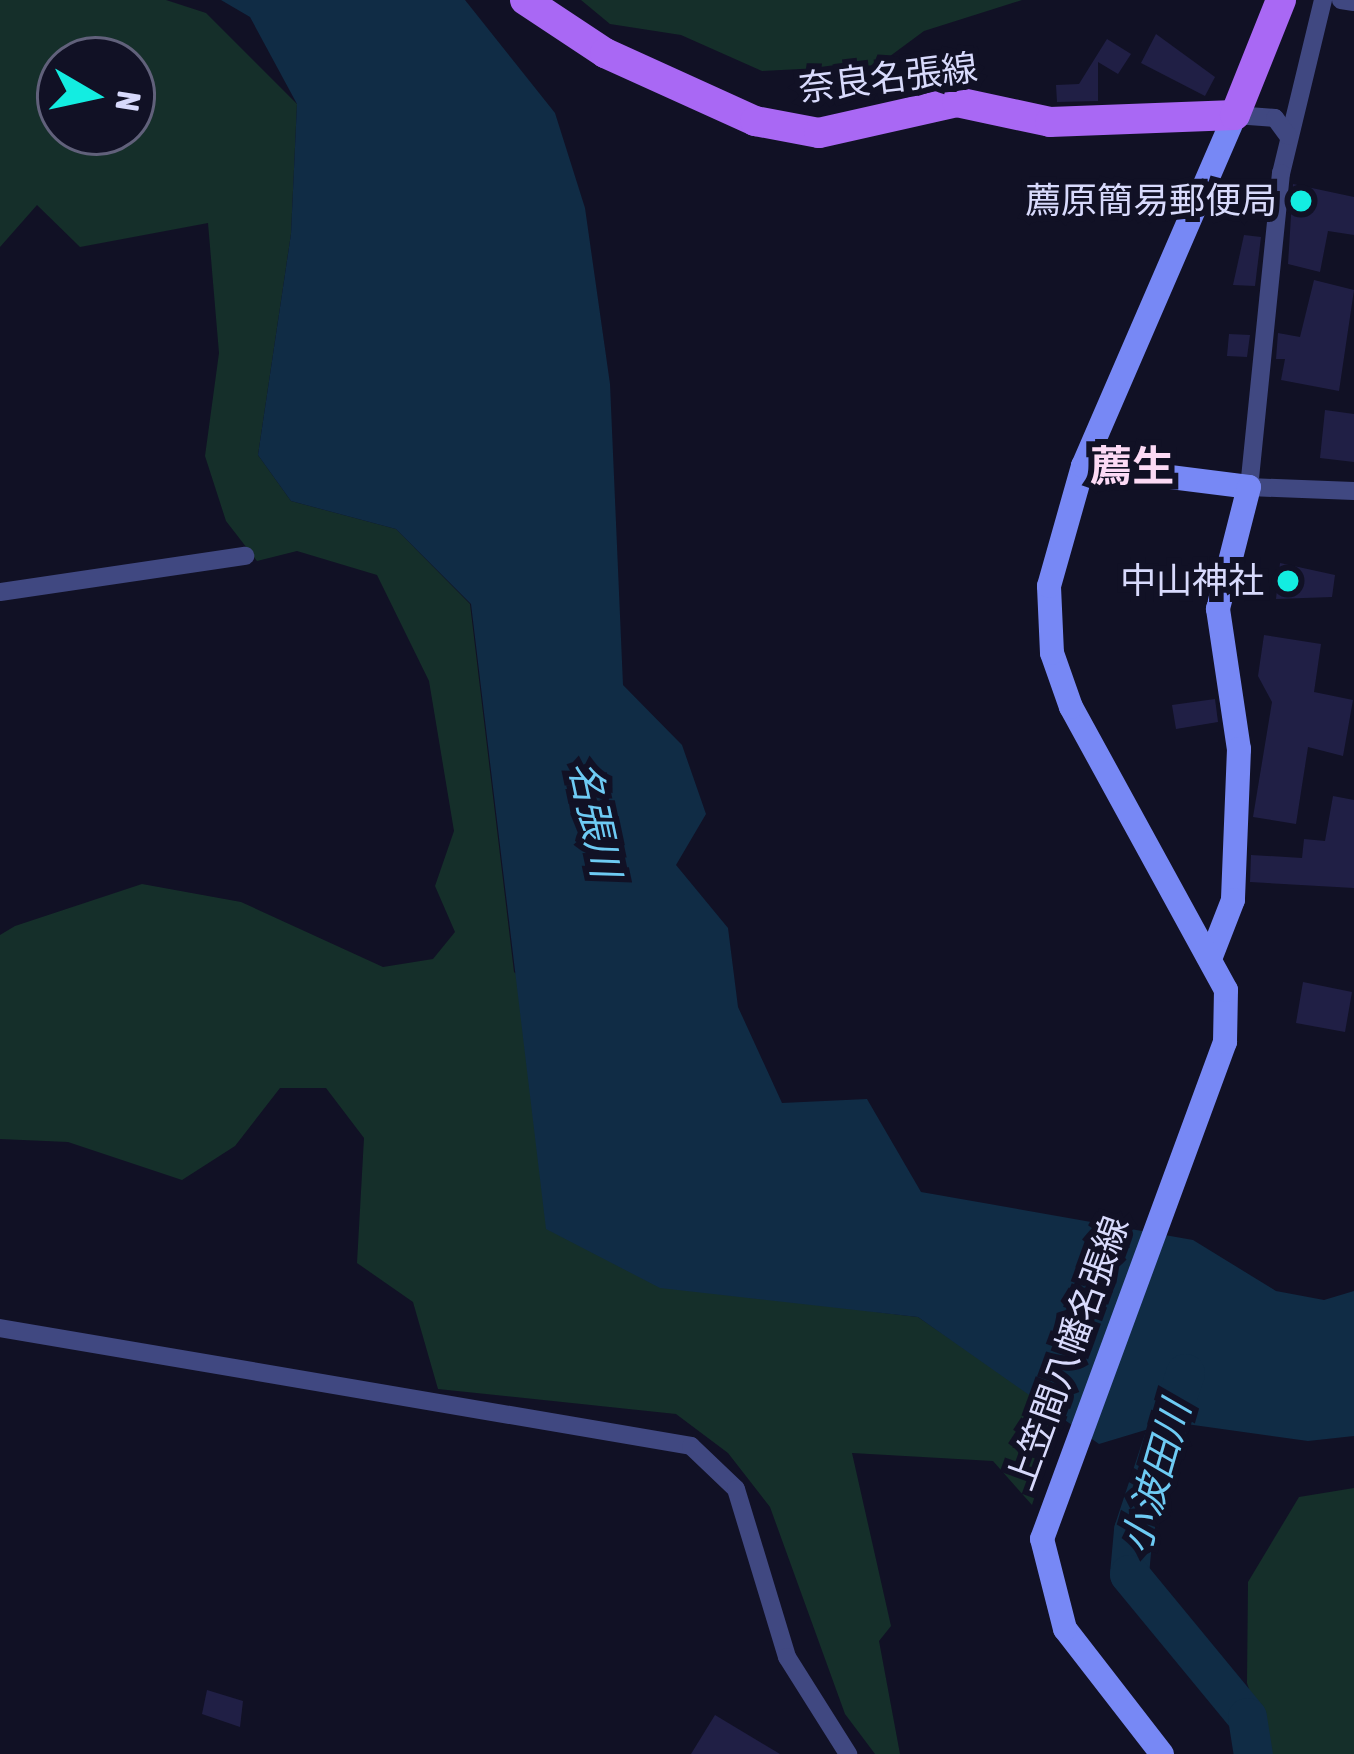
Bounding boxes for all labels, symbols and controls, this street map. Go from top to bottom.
north arrow [36,36,156,156]
street label: 奈良名張線 [796,46,980,110]
text: N [108,89,149,114]
place label: 薦原簡易郵便局 [1025,179,1277,223]
marker: 薦原簡易郵便局 [1288,188,1314,214]
district label: 薦生 [1090,441,1174,491]
place label: 中山神社 [1120,559,1264,603]
marker: 中山神社 [1275,568,1301,594]
water label: 名張川 [560,757,630,881]
street label: 上笠間八幡名張線 [998,1210,1138,1496]
water label: 小波田川 [1112,1396,1200,1558]

